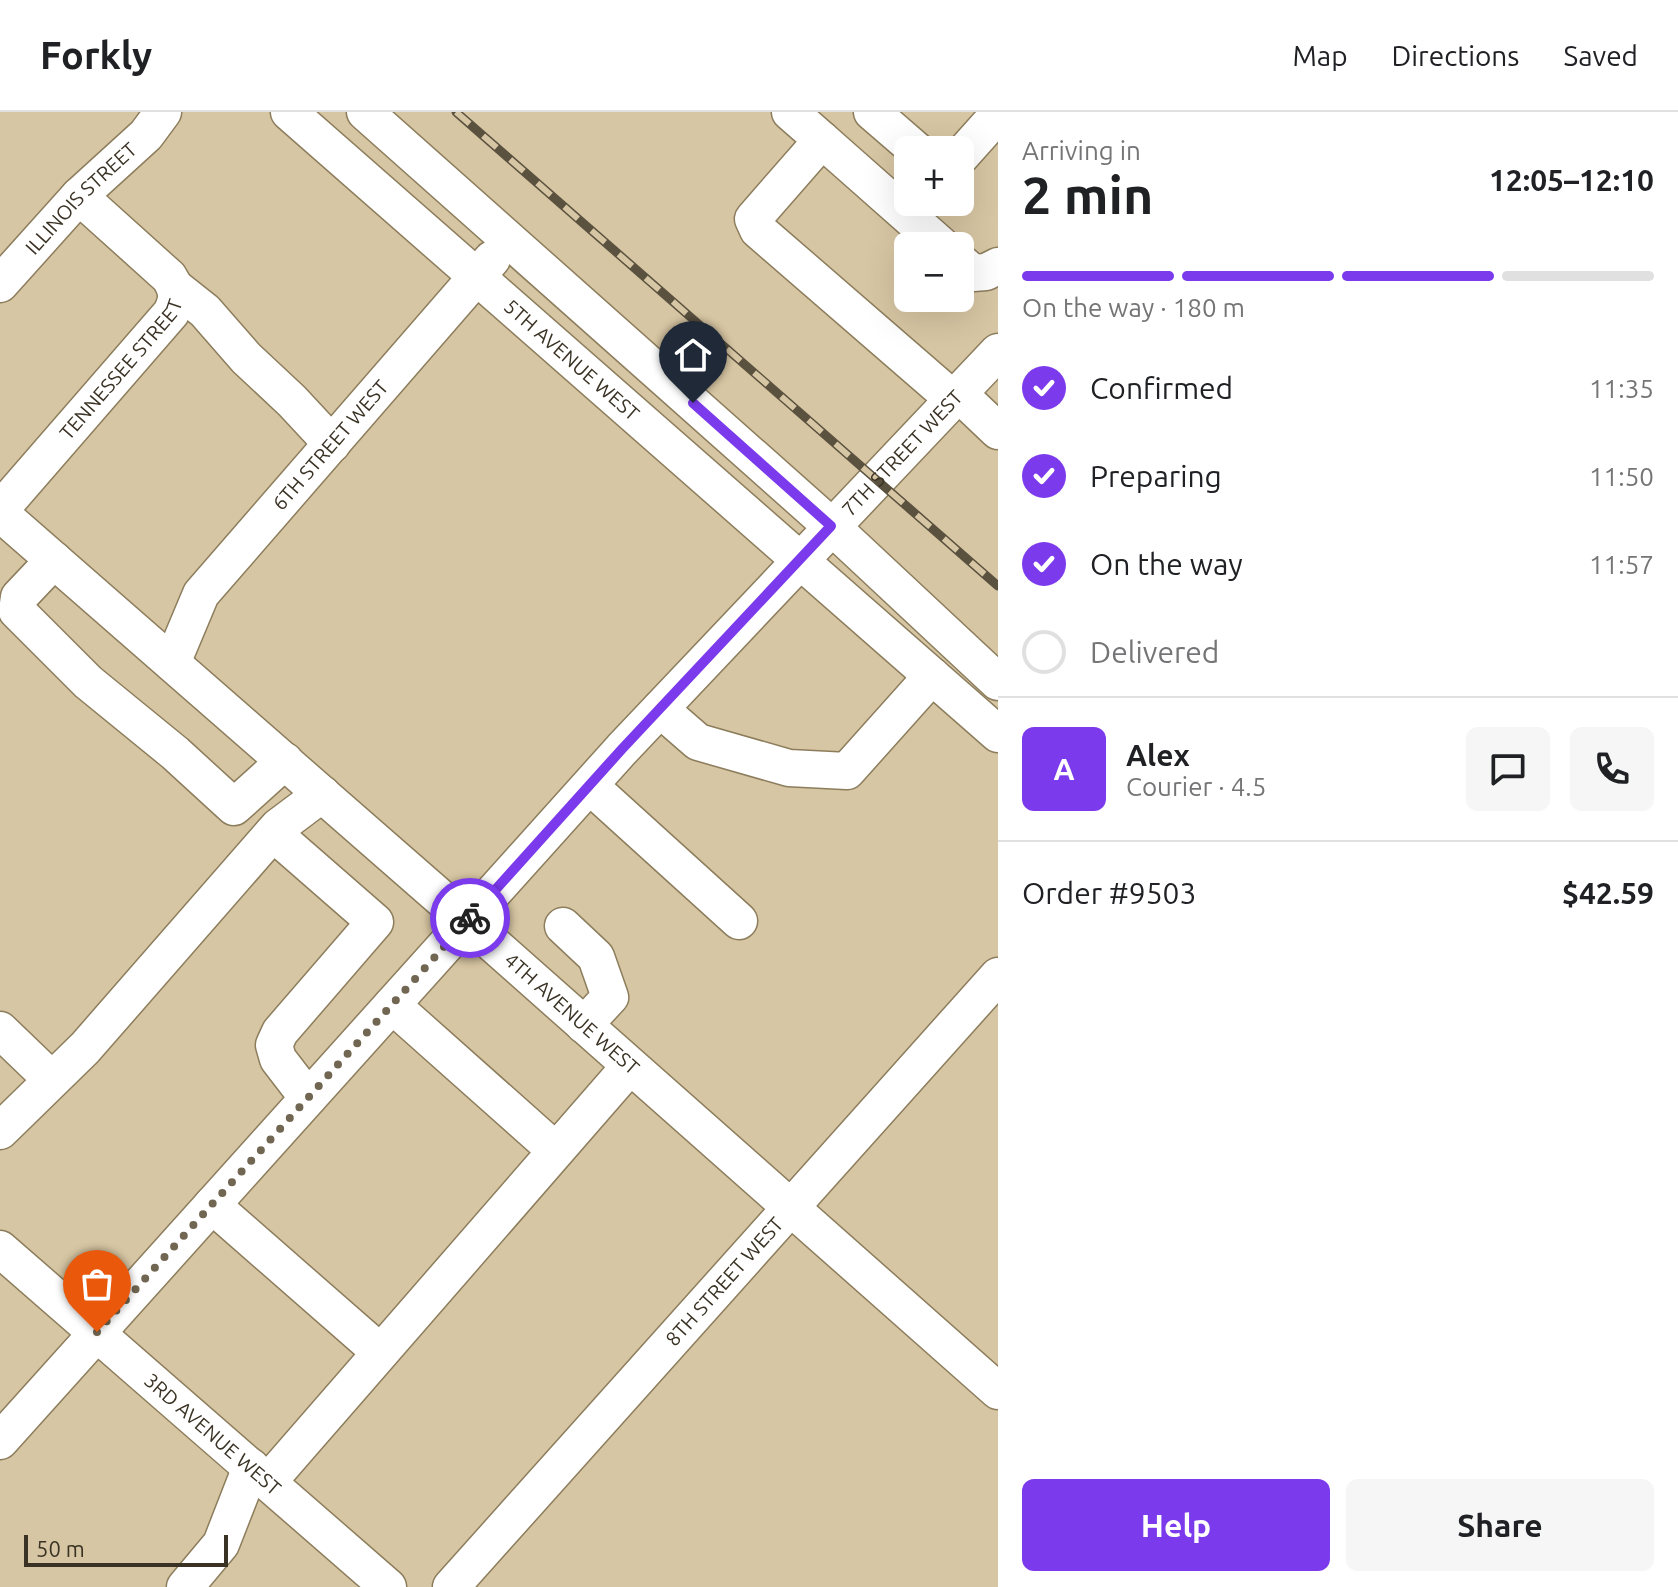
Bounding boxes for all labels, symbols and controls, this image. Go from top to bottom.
text: Forkly [40,34,152,76]
text: Map [1292,40,1348,71]
text: Directions [1392,40,1519,71]
text: Saved [1563,40,1638,71]
map controls [894,136,974,312]
button: + [894,136,974,216]
text: Arriving in [1022,136,1141,165]
street label: ILLINOIS STREET [20,137,141,259]
text: 12:05–12:10 [1489,163,1654,197]
text: 2 min [1022,166,1153,224]
button: − [894,232,974,312]
text: On the way · 180 m [1022,293,1245,322]
street label: 5TH AVENUE WEST [500,294,644,425]
street label: TENNESSEE STREET [55,296,187,444]
pin [659,321,727,403]
icon: home [671,333,715,377]
icon: check [1022,366,1066,410]
text: Confirmed [1090,371,1233,405]
text: 11:35 [1589,374,1654,403]
street label: 6TH STREET WEST [267,375,393,514]
street label: 7TH STREET WEST [837,385,967,520]
icon: check [1022,454,1066,498]
text: Preparing [1090,459,1222,493]
text: 11:50 [1589,462,1654,491]
icon: check [1022,542,1066,586]
text: On the way [1090,547,1243,581]
text: 11:57 [1589,550,1654,579]
text: Delivered [1090,635,1219,669]
button: chat [1466,727,1550,811]
button: phone [1570,727,1654,811]
text: Alex [1126,738,1190,772]
text: A [1053,752,1075,786]
text: Courier · 4.5 [1126,772,1266,801]
text: Order #9503 [1022,876,1196,910]
text: $42.59 [1562,876,1654,910]
courier [430,878,510,958]
icon: bike [448,896,492,940]
street label: 4TH AVENUE WEST [500,948,644,1079]
street label: 8TH STREET WEST [661,1212,788,1350]
pin [63,1250,131,1332]
icon: bag [75,1262,119,1306]
street label: 3RD AVENUE WEST [140,1368,286,1499]
button: Help [1022,1479,1330,1571]
button: Share [1346,1479,1654,1571]
scale bar [24,1531,228,1567]
text: 50 m [36,1536,85,1561]

